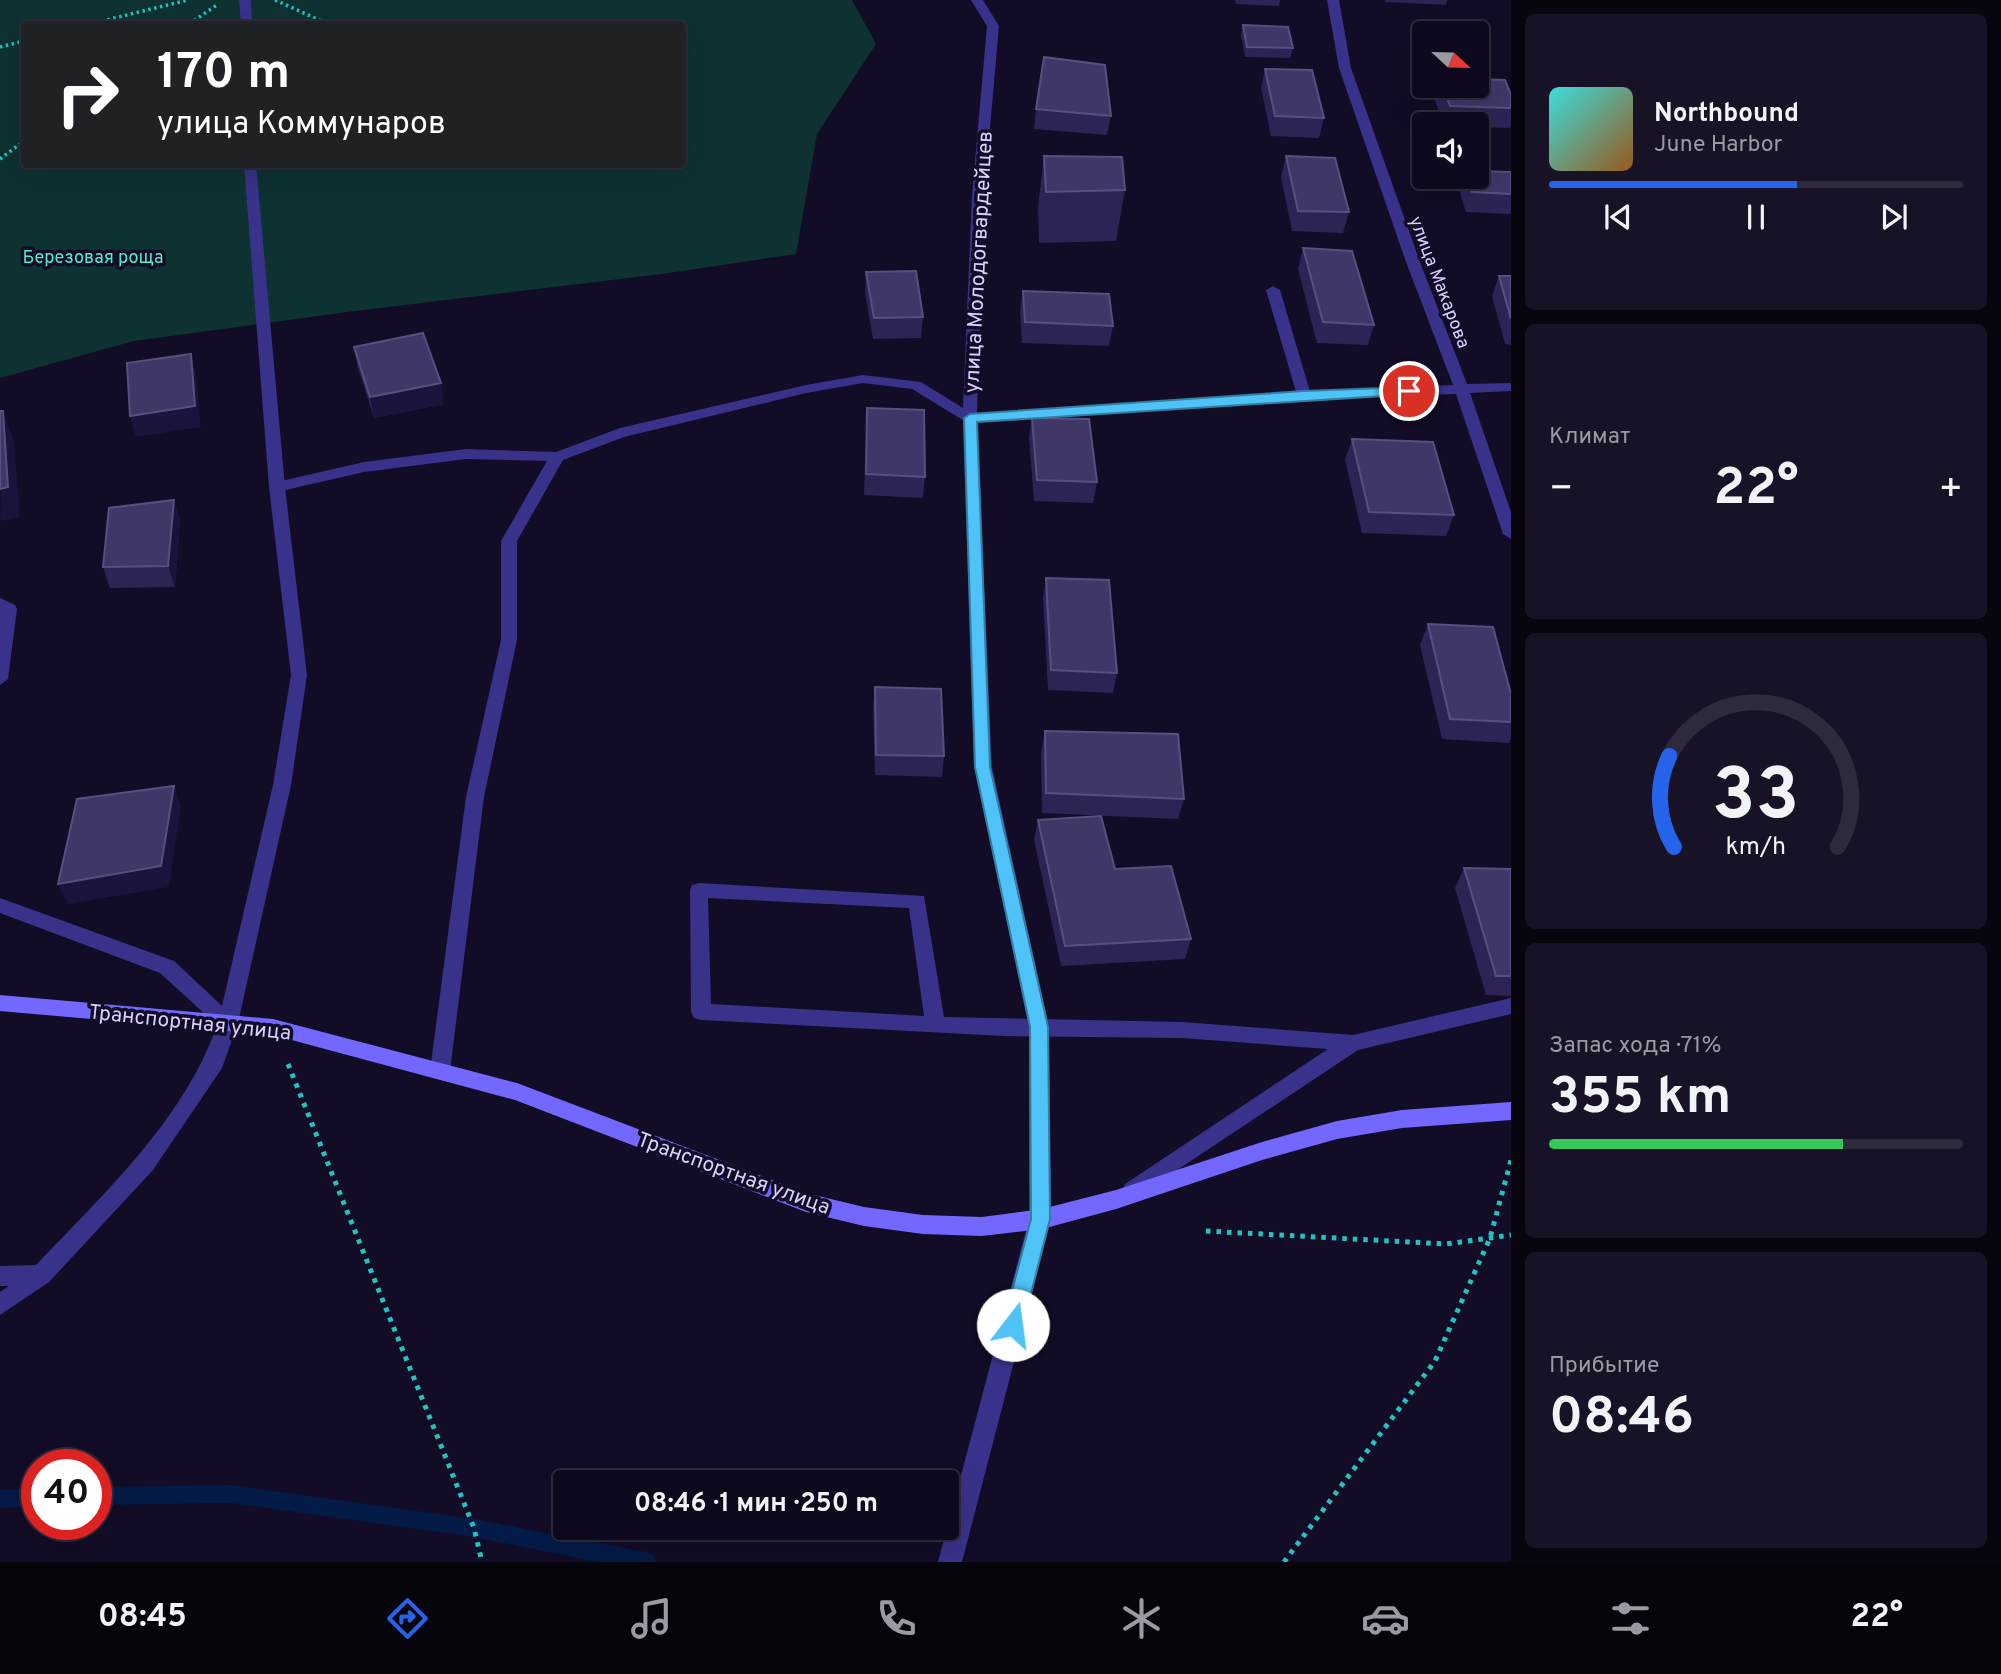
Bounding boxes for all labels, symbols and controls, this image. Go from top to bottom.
north arrow [1412,21,1489,98]
map controls [1412,21,1489,189]
text: 170 m [157,44,290,106]
icon: right [42,49,133,140]
text: Northbound [1654,98,1799,131]
text: улица Коммунаров [157,105,446,145]
button: sound [1412,112,1489,189]
street label: улица Молодогвардейцев [959,130,1000,394]
text: June Harbor [1654,131,1782,160]
icon: previous [1599,198,1637,236]
icon: pause [1737,198,1775,236]
icon: next [1875,198,1913,236]
street label: улица Макарова [1403,213,1474,352]
park label: Березовая роща [23,247,163,270]
pin [1379,361,1439,421]
icon: arrive [1390,372,1428,410]
text: Климат [1549,423,1630,452]
text: 22° [1713,457,1799,523]
text: − [1549,466,1574,515]
text: + [1938,466,1963,515]
text: 33 [1712,753,1800,845]
text: km/h [1726,832,1786,864]
street label: Транспортная улица [87,999,292,1048]
text: Запас хода · 71% [1549,1032,1721,1061]
text: 355 km [1549,1066,1731,1132]
street label: Транспортная улица [633,1127,834,1222]
position arrow [976,1288,1050,1362]
text: Прибытие [1549,1352,1659,1381]
text: 08:46 [1549,1386,1694,1452]
speed limit sign: 40 [21,1449,112,1540]
text: 08:46 · 1 мин · 250 m [634,1488,878,1521]
icon: directions [383,1594,432,1643]
icon: music [627,1594,676,1643]
icon: phone [872,1594,921,1643]
icon: climate [1117,1594,1166,1643]
icon: car [1361,1594,1410,1643]
icon: filters [1606,1594,1655,1643]
text: 08:45 [98,1598,187,1638]
text: 22° [1851,1598,1903,1638]

